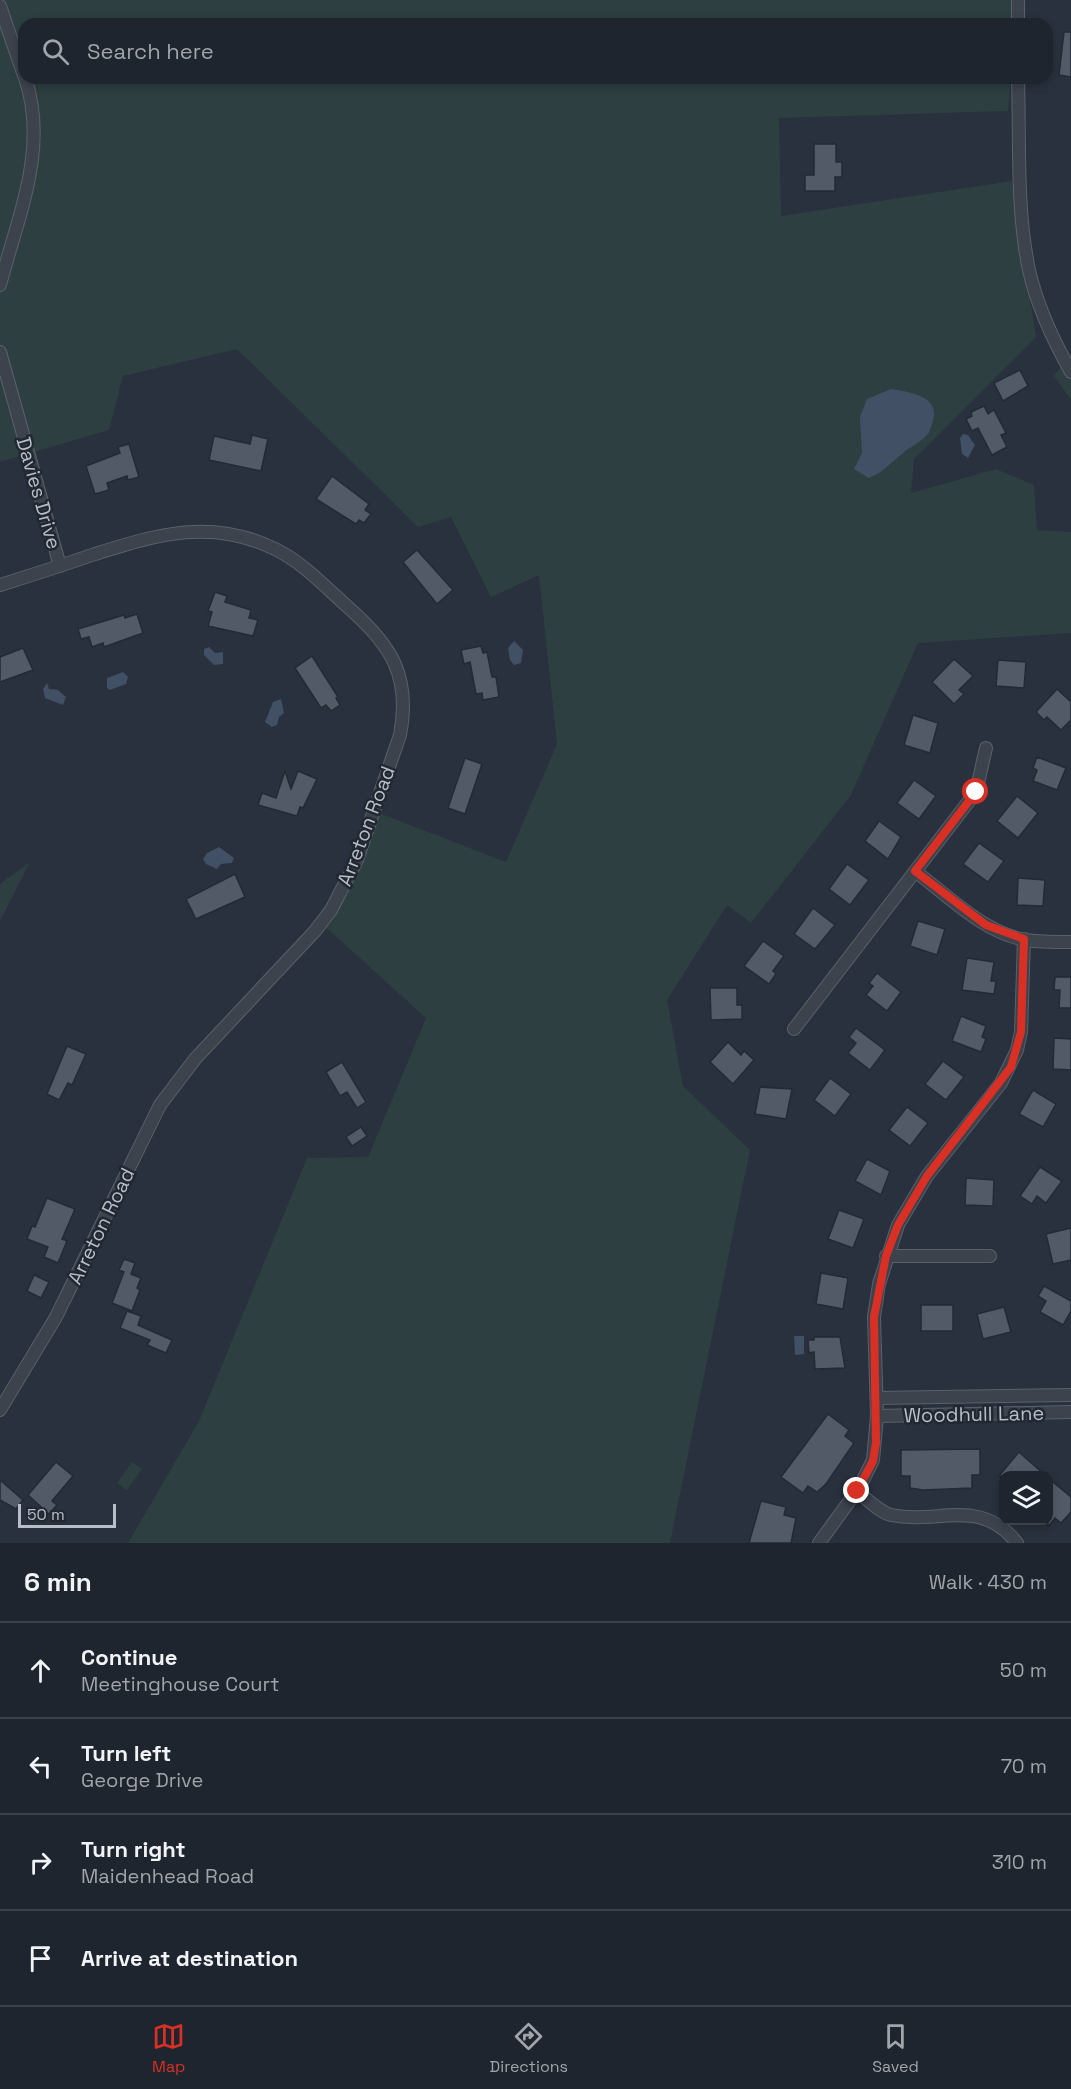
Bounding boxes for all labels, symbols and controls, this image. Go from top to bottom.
search box [18,18,1053,84]
icon: search [39,35,72,68]
text: Search here [87,37,214,65]
street label: Davies Drive [11,434,67,552]
street label: Arreton Road [331,762,401,890]
route start [962,778,988,804]
street label: Arreton Road [62,1163,140,1289]
street label: Woodhull Lane [903,1400,1045,1428]
map controls [999,1471,1053,1525]
button: layers [999,1471,1053,1525]
route end [843,1477,869,1503]
scale bar [18,1501,116,1528]
text: 50 m [27,1504,65,1525]
text: 6 min [24,1565,92,1599]
text: Walk · 430 m [929,1569,1047,1595]
text: Continue [81,1643,177,1671]
icon: ahead [24,1654,57,1687]
text: 50 m [1000,1657,1047,1683]
text: Meetinghouse Court [81,1671,279,1697]
text: Turn left [81,1739,171,1767]
icon: left [24,1750,57,1783]
text: 70 m [1001,1753,1047,1779]
text: George Drive [81,1767,203,1793]
text: Turn right [81,1835,186,1863]
icon: right [24,1846,57,1879]
text: 310 m [992,1849,1047,1875]
text: Maidenhead Road [81,1863,254,1889]
icon: arrive [24,1942,57,1975]
text: Arrive at destination [81,1944,298,1972]
tab: Map [152,2020,185,2077]
tab: Directions [490,2020,568,2077]
tab: Saved [872,2020,919,2077]

